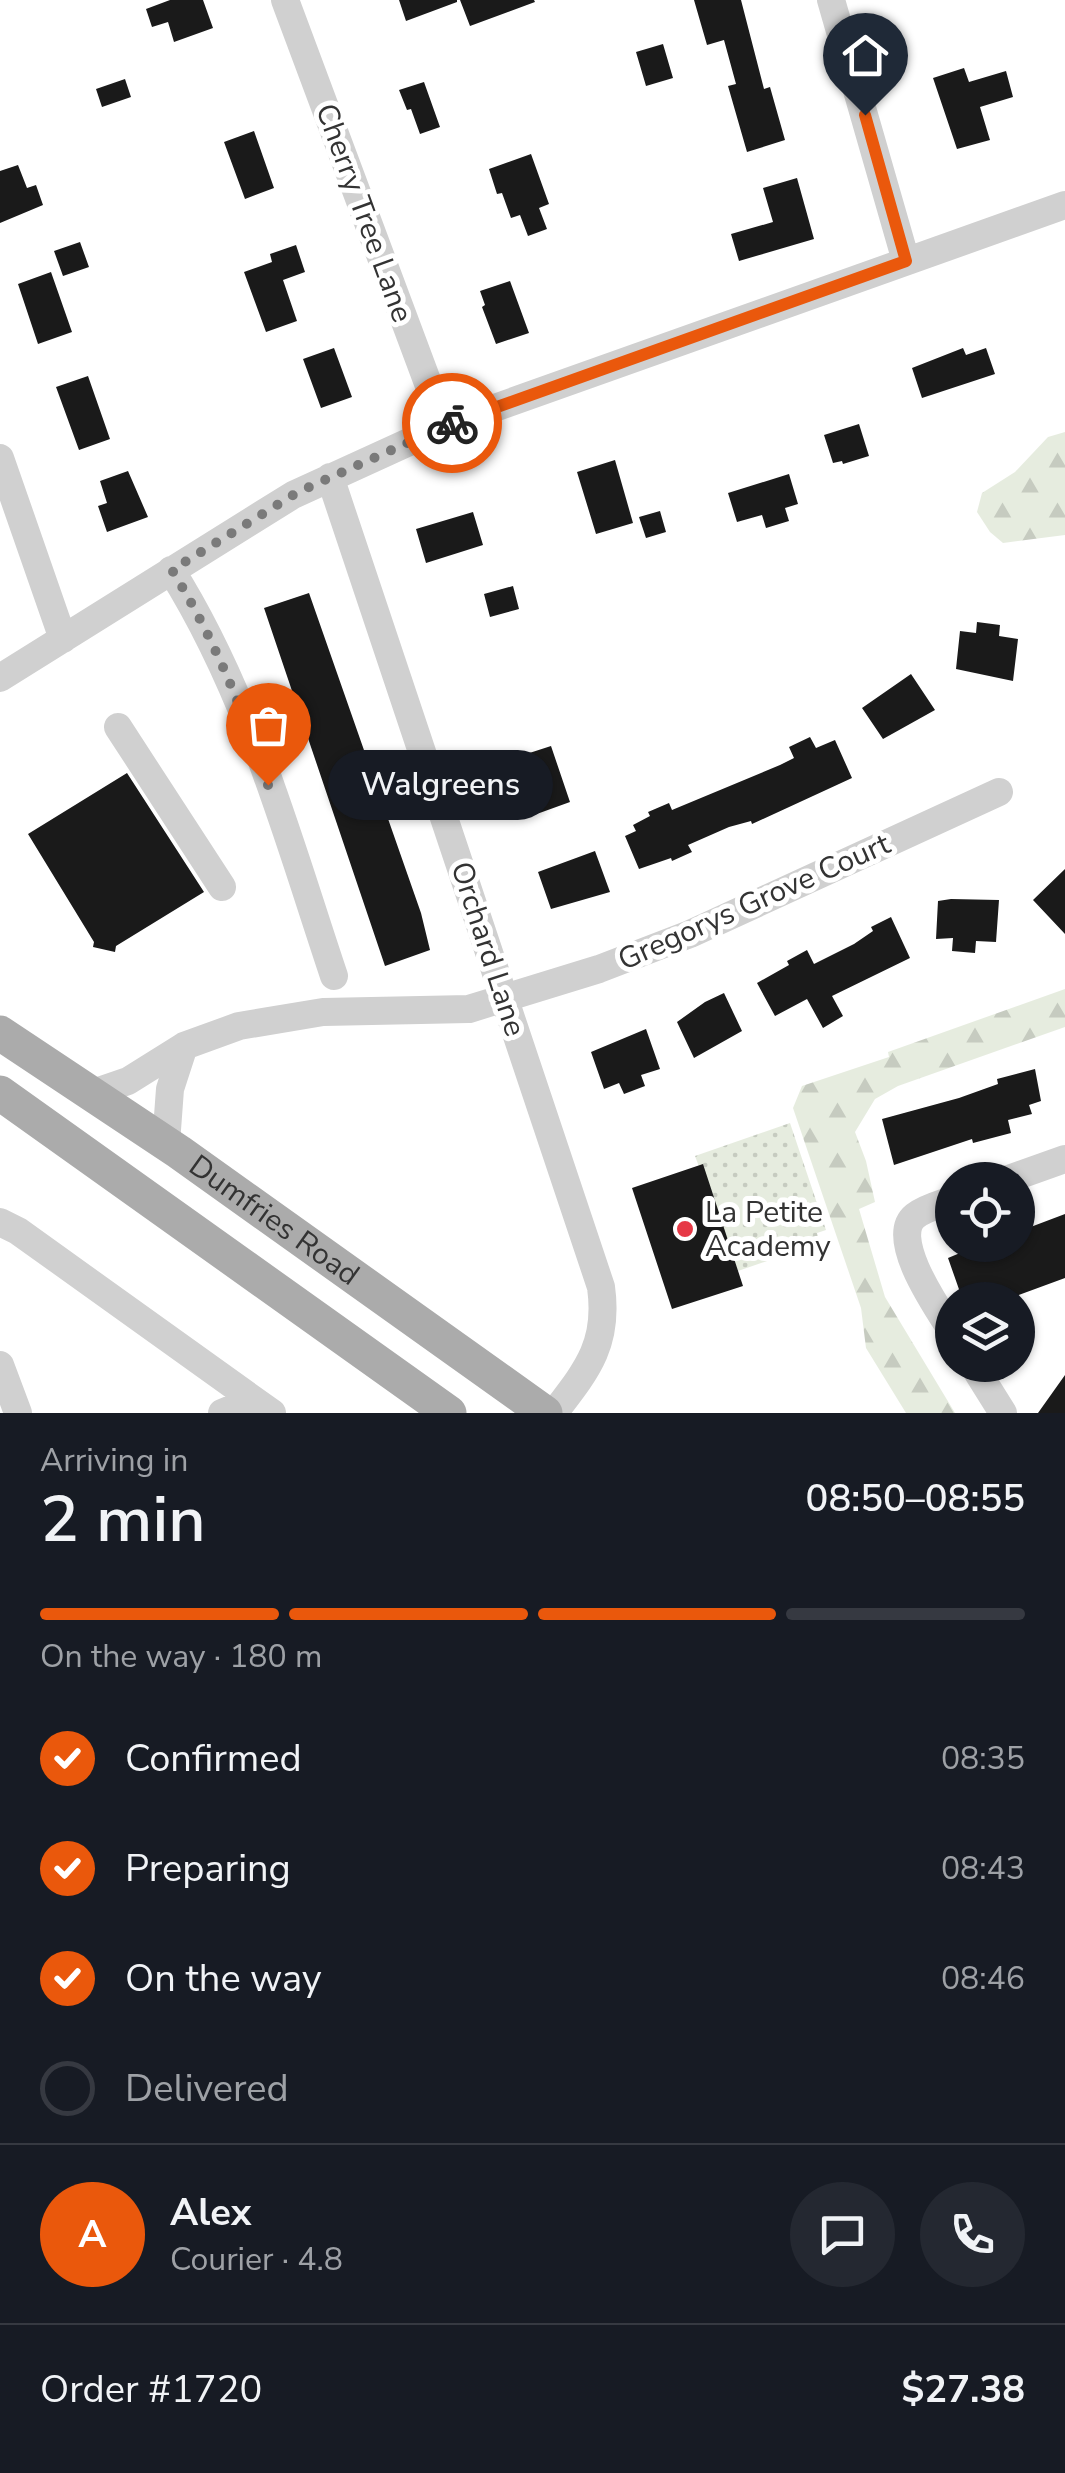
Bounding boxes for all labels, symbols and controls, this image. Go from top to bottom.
pin [823,13,908,116]
icon: home [838,28,893,83]
street label: Cherry Tree Lane [305,98,423,328]
courier [402,373,502,473]
icon: bike [425,396,480,451]
pin [226,683,311,786]
icon: bag [241,698,296,753]
callout: Walgreens [328,750,553,820]
text: Walgreens [361,763,520,806]
street label: Gregorys Grove Court [611,823,897,980]
street label: Orchard Lane [440,856,536,1042]
street label: Dumfries Road [181,1145,368,1295]
map controls [935,1162,1035,1382]
button: locate [935,1162,1035,1262]
place label: La Petite Academy [705,1192,831,1267]
marker: La Petite Academy [674,1218,696,1240]
button: layers [935,1282,1035,1382]
text: Arriving in [40,1439,188,1482]
text: 08:50–08:55 [806,1473,1025,1524]
text: 2 min [40,1475,206,1564]
text: On the way · 180 m [40,1635,322,1678]
icon: check [40,1731,95,1786]
text: Confirmed [125,1733,302,1784]
text: 08:35 [941,1737,1025,1780]
icon: check [40,1841,95,1896]
text: Preparing [125,1843,291,1894]
text: 08:43 [941,1847,1025,1890]
icon: check [40,1951,95,2006]
text: On the way [125,1953,321,2004]
text: 08:46 [941,1957,1025,2000]
text: Delivered [125,2063,289,2114]
button: chat [790,2182,895,2287]
button: phone [920,2182,1025,2287]
text: Alex [170,2187,251,2238]
text: A [78,2209,107,2260]
text: Courier · 4.8 [170,2238,343,2281]
text: Order #1720 [40,2364,262,2415]
text: $27.38 [902,2364,1025,2415]

